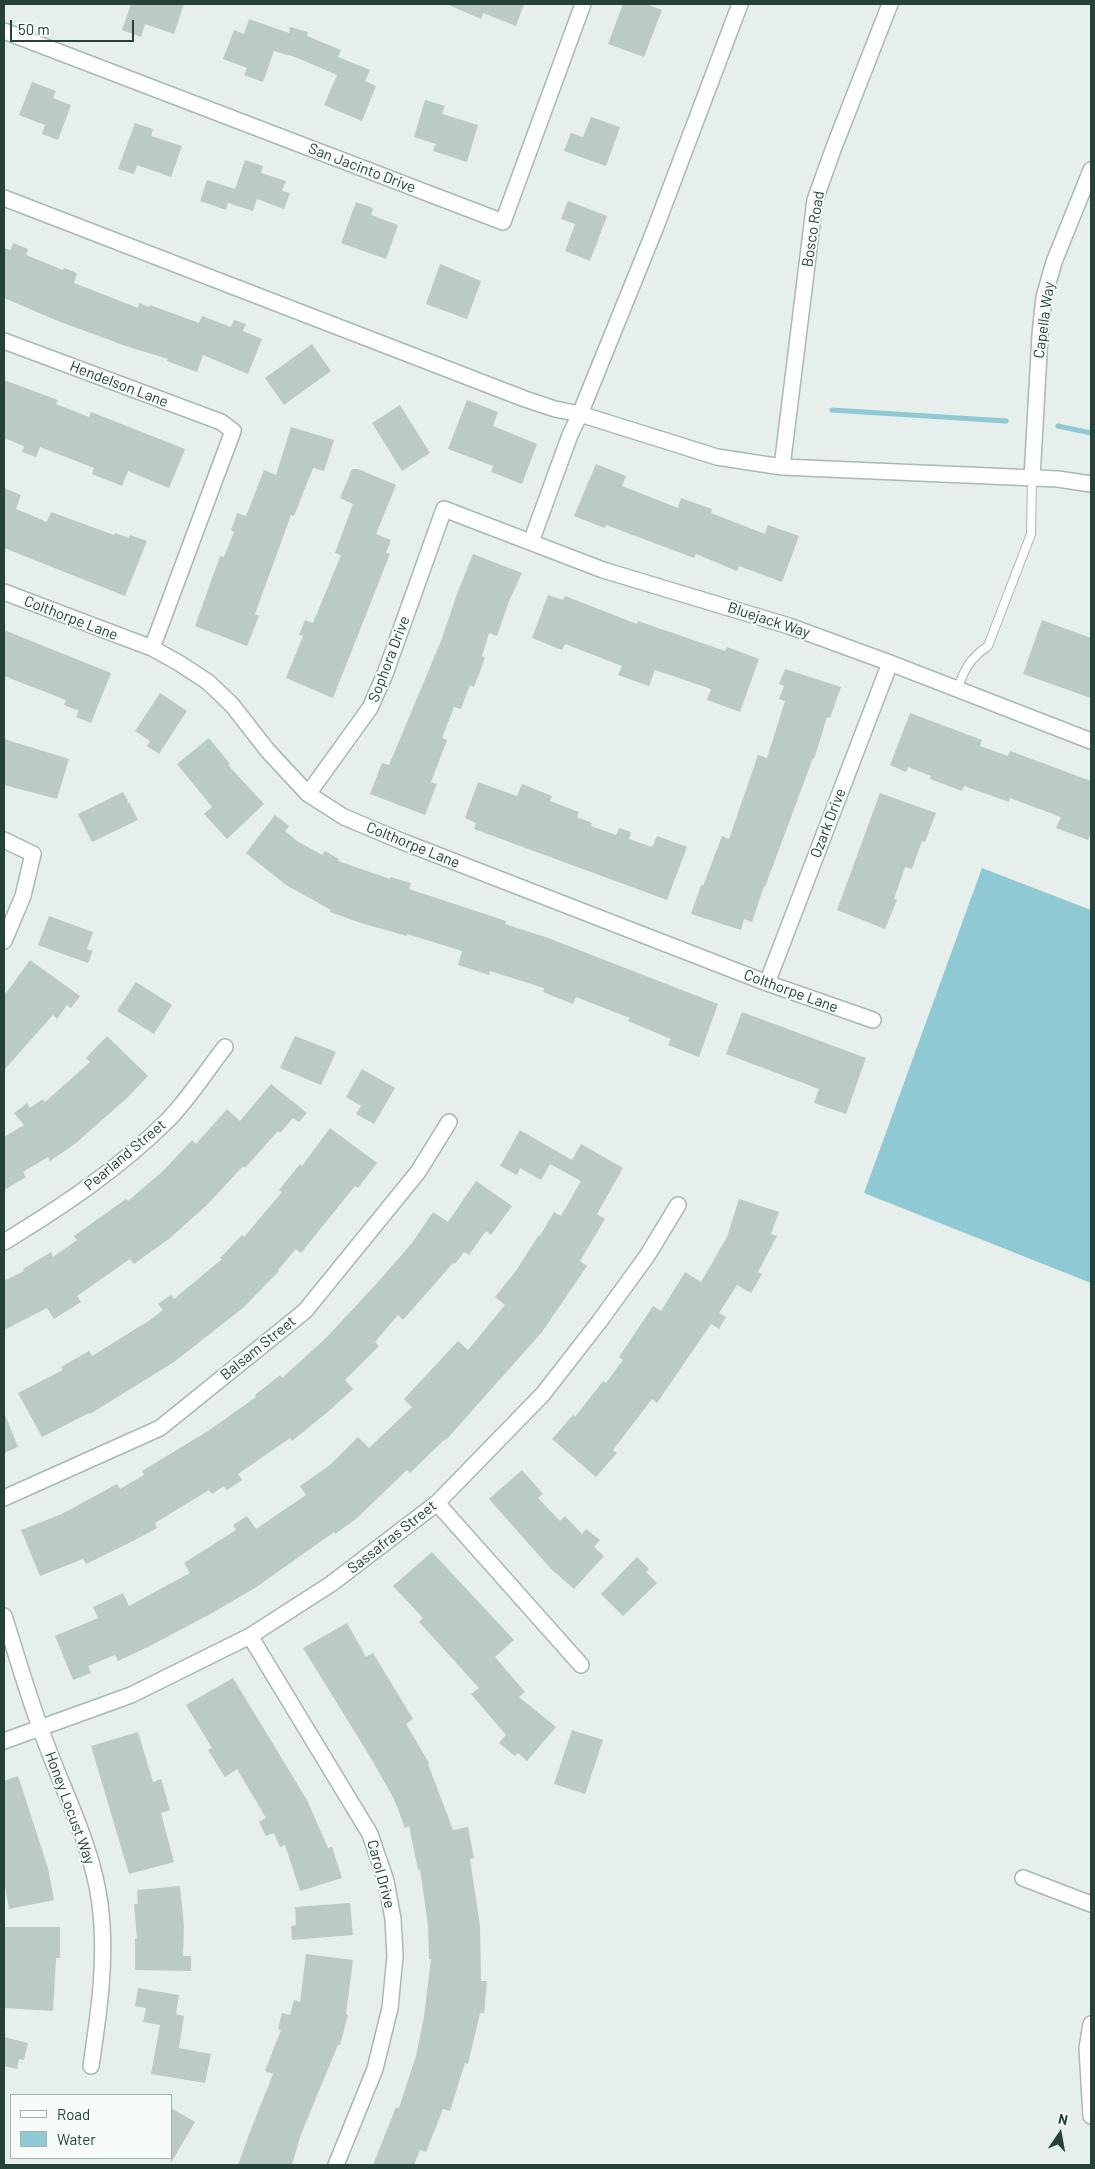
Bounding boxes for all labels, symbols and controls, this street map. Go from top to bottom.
scale bar [12,10,136,42]
text: 50 m [18,20,50,38]
street label: San Jacinto Drive [306,139,418,197]
street label: Bosco Road [798,190,828,268]
street label: Capella Way [1030,280,1058,360]
street label: Hendelson Lane [67,357,171,411]
street label: Colthorpe Lane [22,592,120,644]
street label: Bluejack Way [726,598,812,642]
street label: Sophora Drive [364,613,414,705]
street label: Ozark Drive [807,786,849,860]
street label: Colthorpe Lane [364,818,462,872]
street label: Colthorpe Lane [741,966,841,1016]
street label: Pearland Street [81,1116,169,1194]
street label: Balsam Street [217,1312,299,1384]
street label: Sassafras Street [344,1497,440,1577]
street label: Honey Locust Way [41,1749,99,1867]
street label: Carol Drive [363,1838,399,1910]
legend [10,2094,172,2159]
text: Road [57,2105,90,2123]
north arrow [1035,2109,1085,2159]
text: N [1057,2110,1070,2128]
text: Water [57,2130,96,2148]

